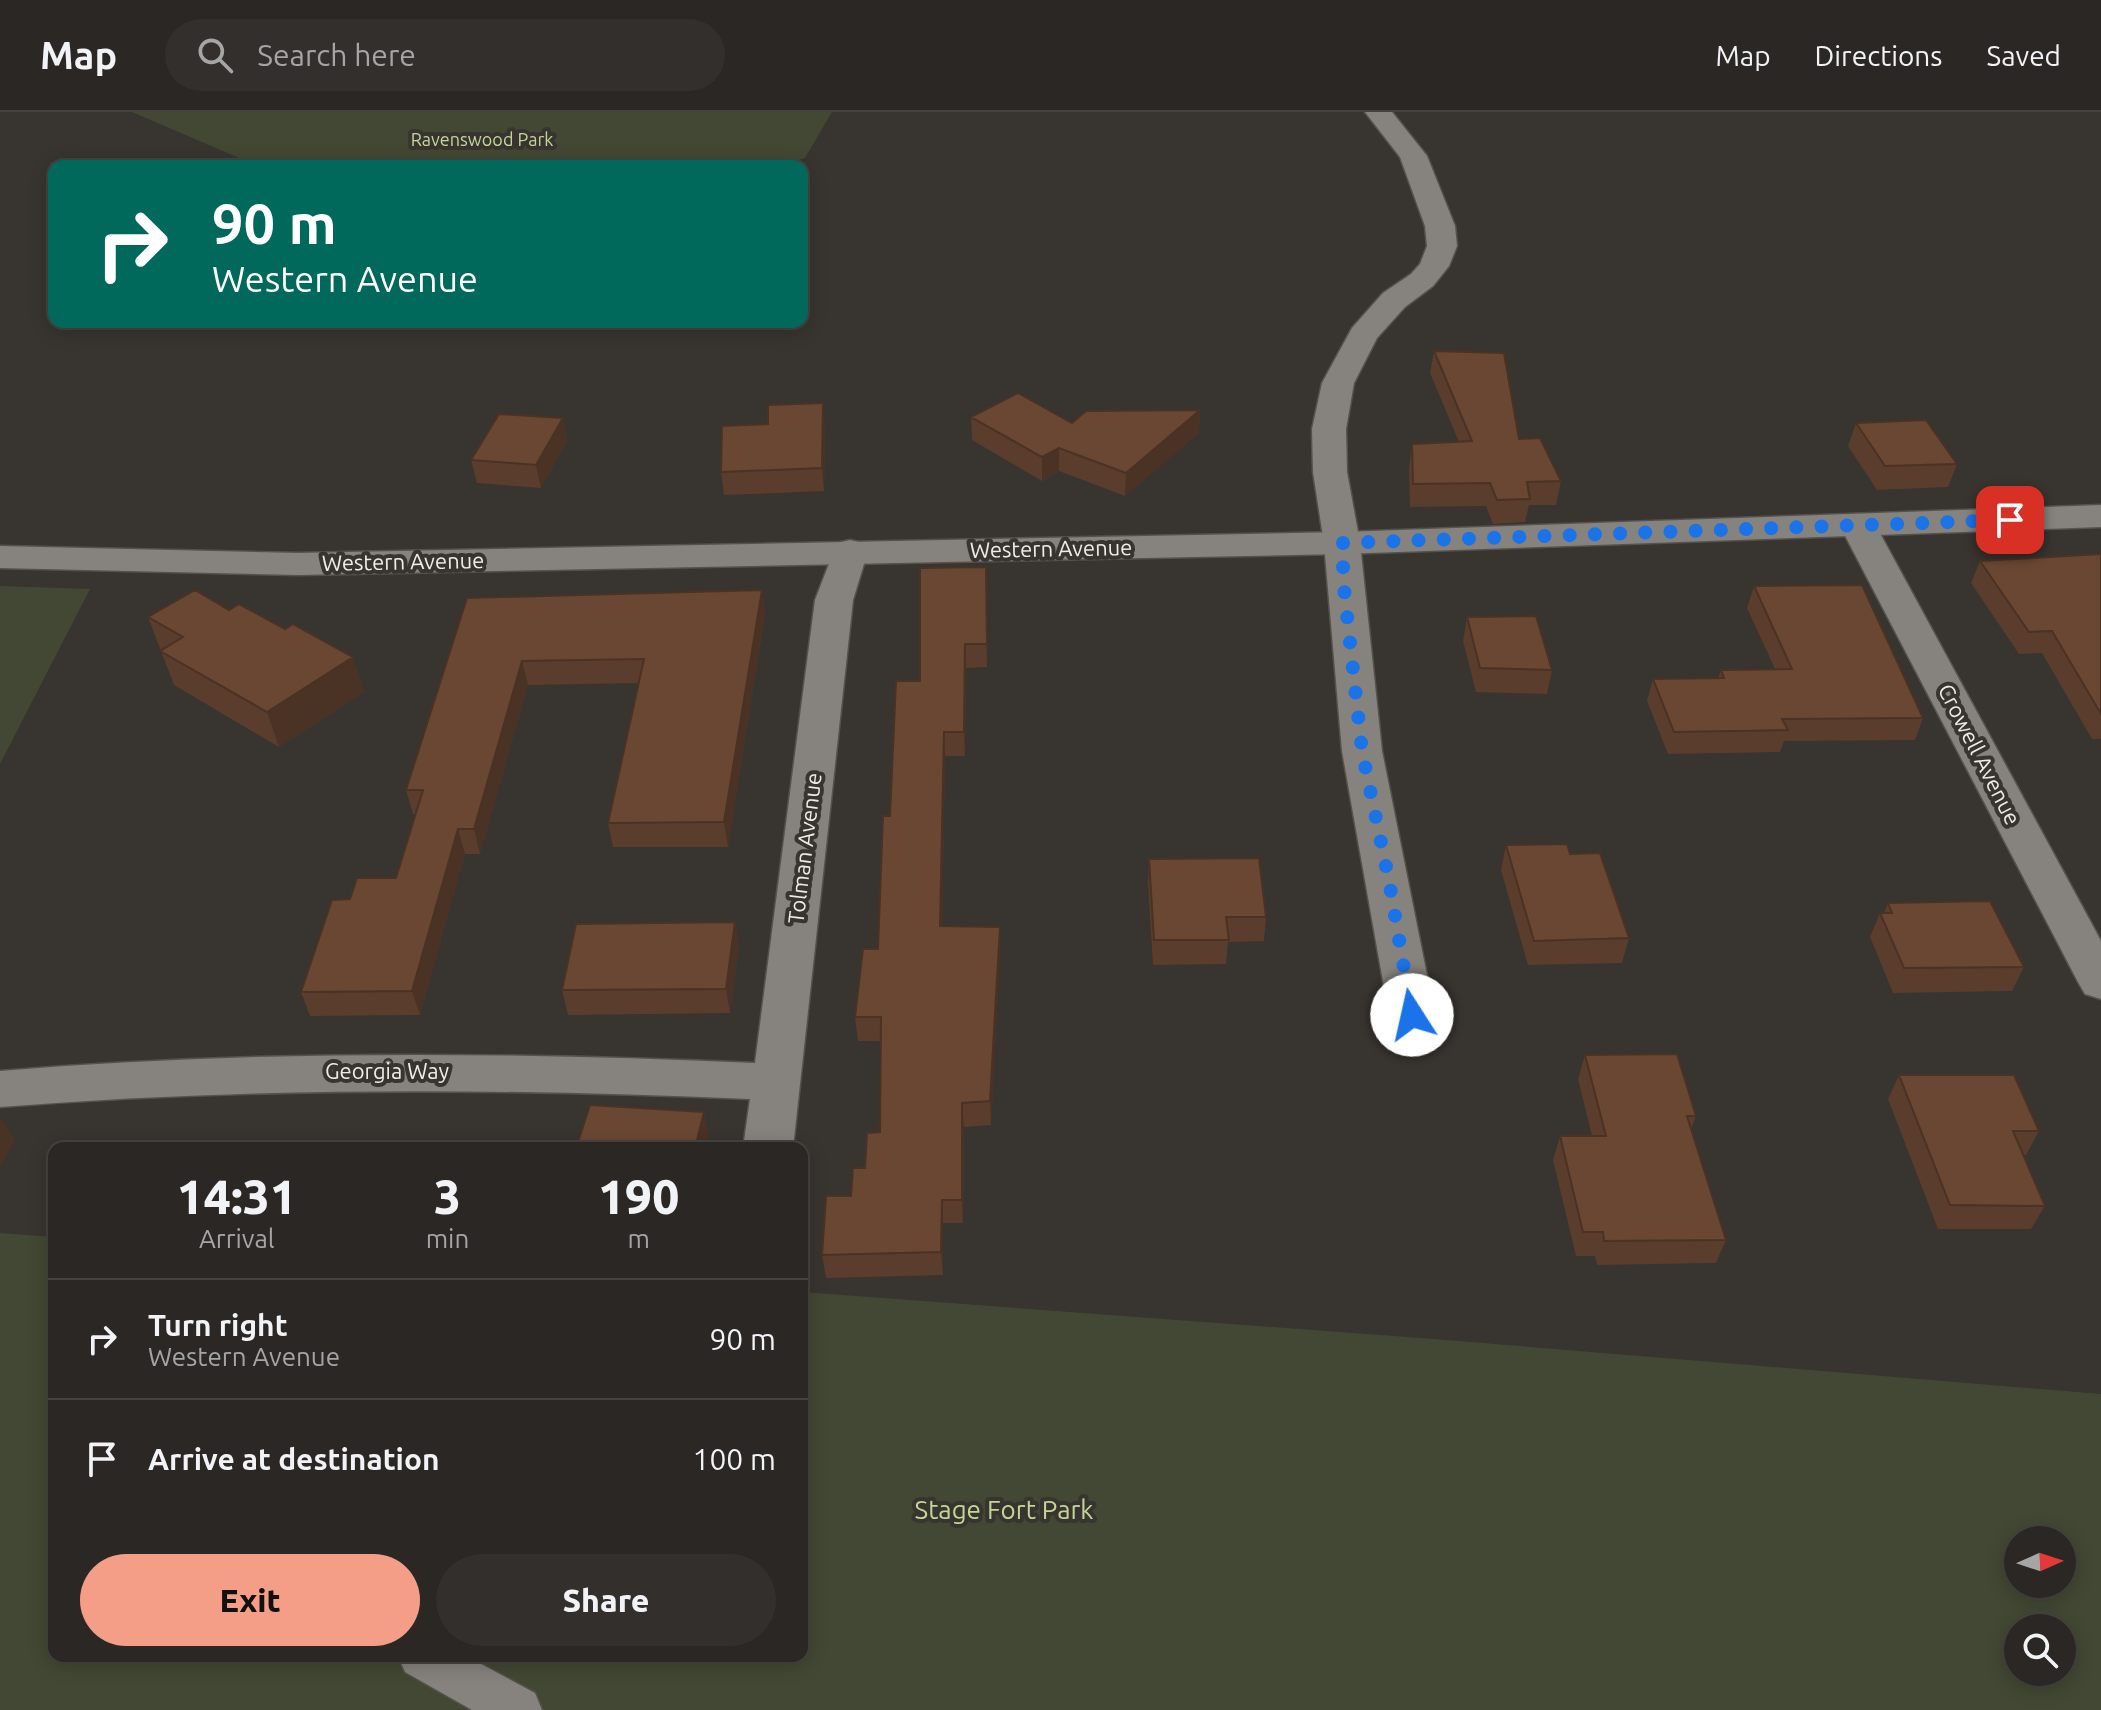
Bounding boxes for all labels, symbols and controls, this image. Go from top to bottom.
search box [165,19,725,91]
icon: search [193,33,237,77]
text: Map [40,34,117,76]
text: Search here [257,38,416,72]
text: Map [1715,40,1771,71]
text: Directions [1815,40,1942,71]
text: Saved [1986,40,2061,71]
park label: Ravenswood Park [411,129,553,149]
icon: right [80,192,184,296]
text: 90 m [212,192,337,255]
text: Western Avenue [212,258,478,299]
pin [1976,486,2044,554]
icon: arrive [1988,498,2032,542]
street label: Western Avenue [970,534,1132,562]
street label: Western Avenue [322,547,484,575]
street label: Crowell Avenue [1934,679,2026,829]
street label: Tolman Avenue [782,771,826,925]
position arrow [1370,973,1454,1057]
street label: Georgia Way [325,1058,449,1083]
text: 14:31 [177,1169,297,1223]
text: 3 [434,1169,461,1223]
text: 190 [598,1169,679,1223]
text: Arrival [199,1224,275,1253]
text: min [426,1224,469,1253]
text: m [627,1224,650,1253]
text: Turn right [148,1308,288,1342]
icon: right [80,1317,124,1361]
text: 90 m [709,1322,776,1356]
text: Western Avenue [148,1342,340,1371]
icon: arrive [80,1437,124,1481]
text: Arrive at destination [148,1442,440,1476]
text: 100 m [692,1442,776,1476]
park label: Stage Fort Park [915,1495,1093,1524]
north arrow [2004,1526,2076,1598]
map controls [2004,1526,2076,1686]
button: Exit [80,1554,420,1646]
button: Share [436,1554,776,1646]
button: search [2004,1614,2076,1686]

